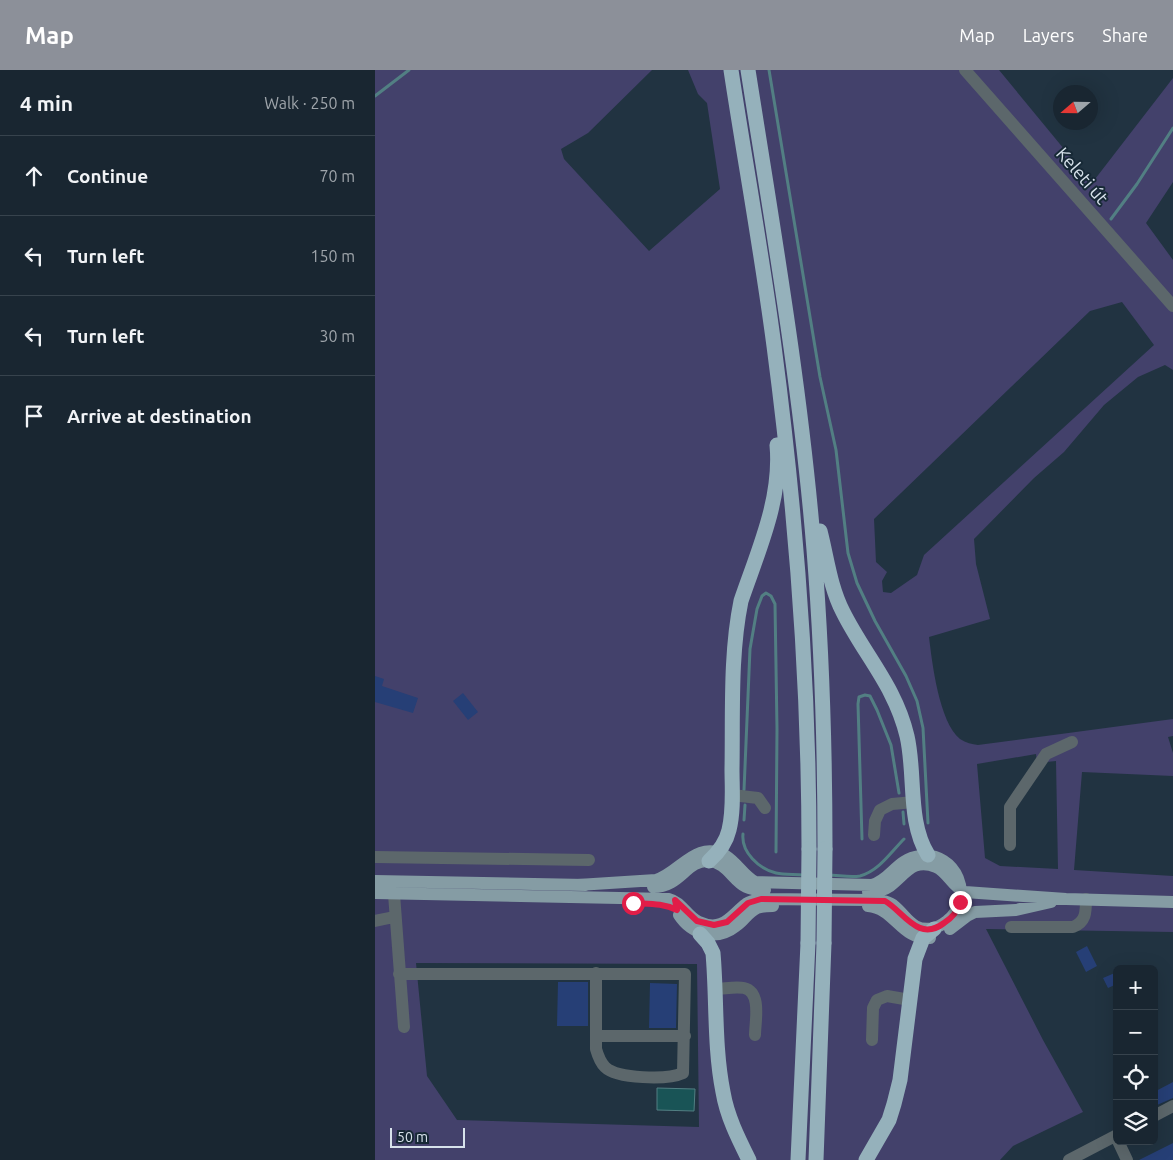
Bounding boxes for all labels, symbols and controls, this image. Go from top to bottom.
text: Map [25,22,74,49]
text: Map [959,25,995,45]
text: Layers [1023,25,1074,45]
text: Share [1102,25,1148,45]
north arrow [1053,85,1098,130]
text: 4 min [20,91,73,115]
text: Walk · 250 m [264,94,355,112]
street label: Keleti út [1053,143,1113,208]
icon: ahead [20,162,48,190]
text: Continue [67,165,148,187]
text: 70 m [319,167,355,185]
icon: left [20,242,48,270]
text: Turn left [67,245,145,267]
text: 150 m [310,247,355,265]
icon: left [20,322,48,350]
text: Turn left [67,325,145,347]
text: 30 m [319,327,355,345]
icon: arrive [20,402,48,430]
text: Arrive at destination [67,405,252,427]
route end [949,891,972,914]
route start [622,892,645,915]
map controls [1113,965,1158,1145]
button: + [1113,965,1158,1010]
button: − [1113,1010,1158,1055]
button: locate [1113,1055,1158,1100]
button: layers [1113,1100,1158,1145]
scale bar [390,1125,465,1148]
text: 50 m [397,1129,428,1145]

